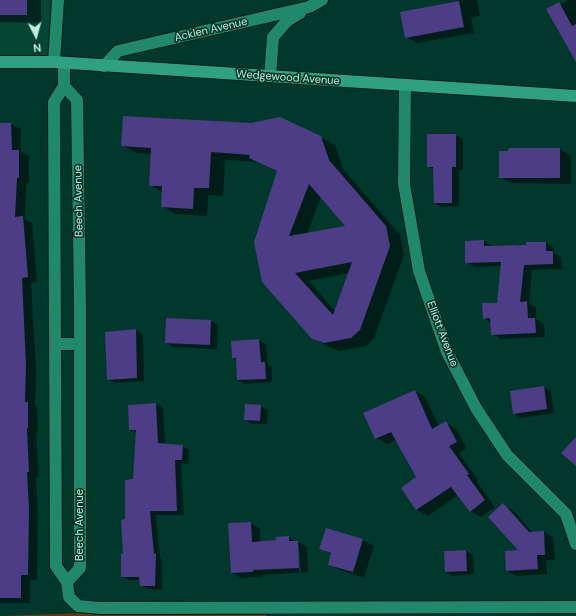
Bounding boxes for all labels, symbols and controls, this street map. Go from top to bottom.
street label: Acklen Avenue [173,15,249,45]
north arrow [16,16,56,56]
text: N [33,41,42,55]
street label: Wedgewood Avenue [236,68,340,88]
street label: Beech Avenue [72,165,86,237]
street label: Elliott Avenue [423,299,461,369]
street label: Beech Avenue [73,489,87,561]

